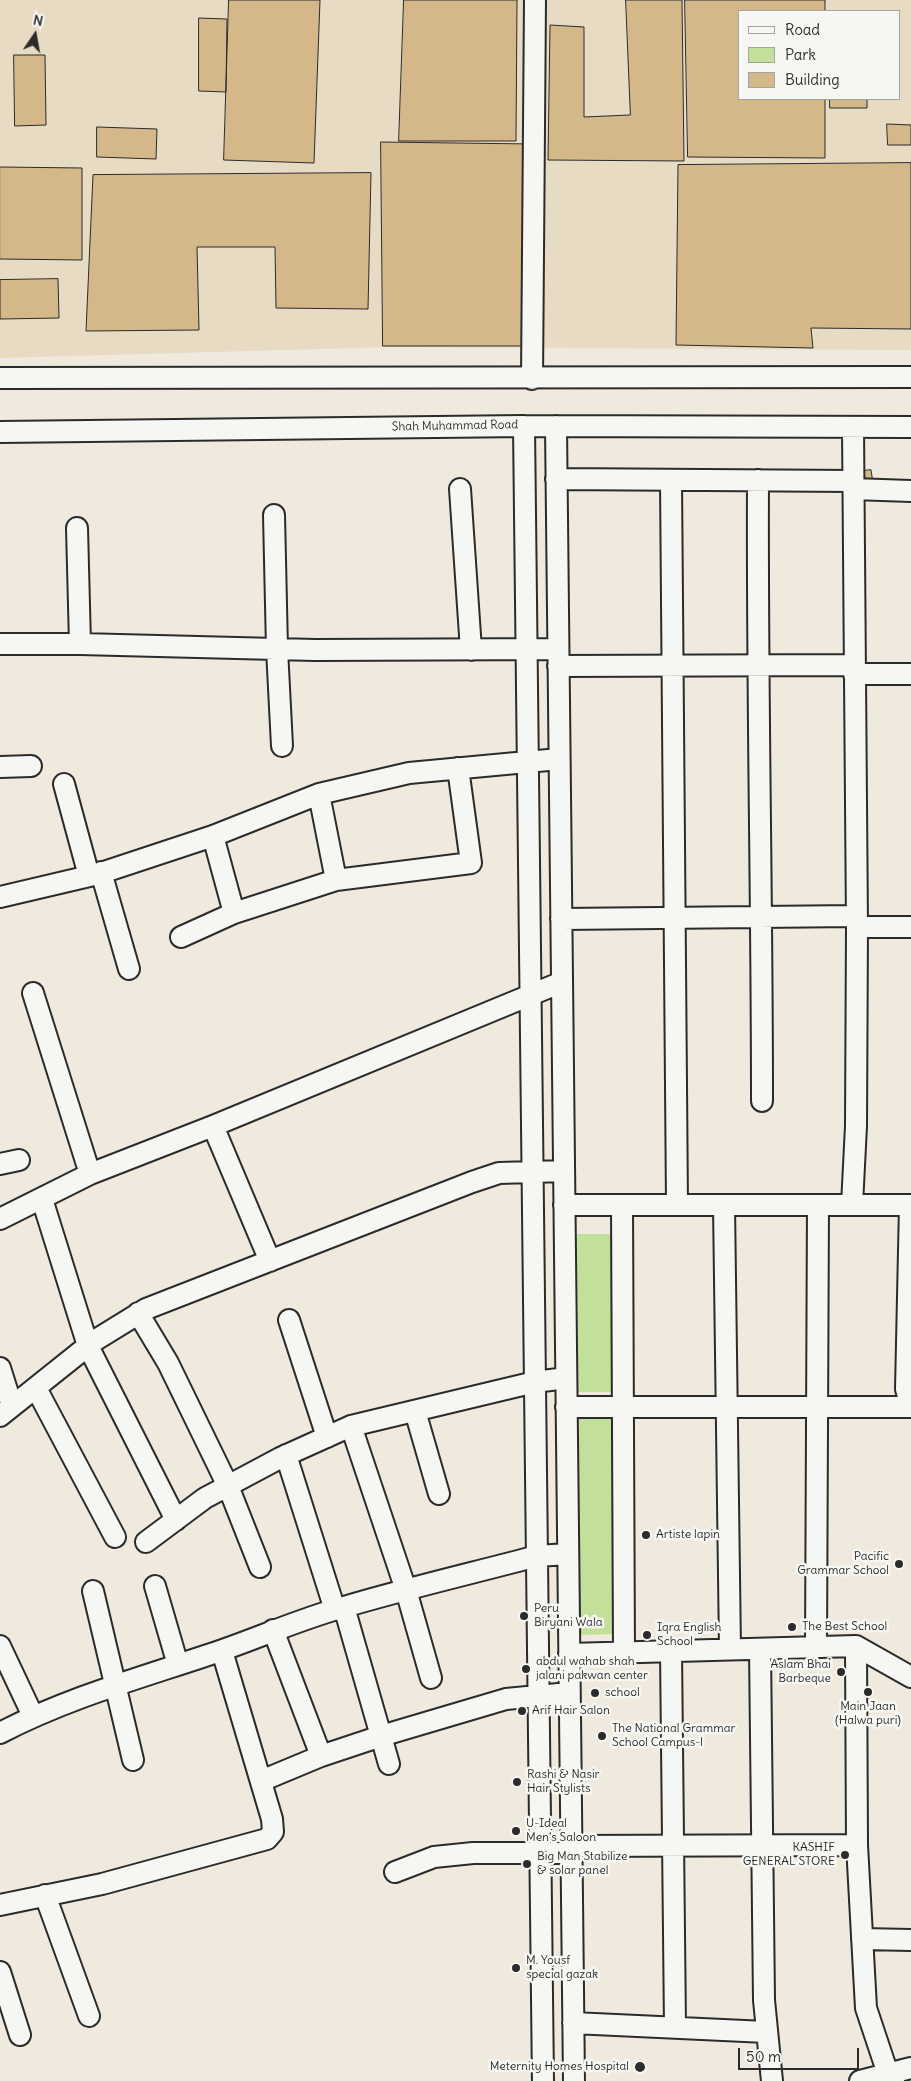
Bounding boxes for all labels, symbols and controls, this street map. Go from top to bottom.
north arrow [10,10,60,60]
legend [738,10,901,100]
text: N [32,11,45,30]
text: Road [785,20,820,39]
text: Park [785,45,816,64]
text: Building [785,70,840,89]
street label: Shah Muhammad Road [392,418,518,434]
place label: Artiste lapin [656,1528,720,1542]
marker: Artiste lapin [640,1529,652,1541]
place label: Pacific Grammar School [797,1550,889,1578]
marker: Pacific Grammar School [893,1558,905,1570]
place label: Peru Biryani Wala [534,1602,603,1630]
marker: Peru Biryani Wala [518,1610,530,1622]
place label: The Best School [802,1620,887,1634]
place label: Iqra English School [657,1621,721,1649]
marker: The Best School [786,1621,798,1633]
marker: Iqra English School [641,1629,653,1641]
place label: abdul wahab shah jalani pakwan center [536,1655,648,1683]
place label: Aslam Bhai Barbeque [771,1658,831,1686]
marker: abdul wahab shah jalani pakwan center [520,1663,532,1675]
marker: Aslam Bhai Barbeque [835,1666,847,1678]
place label: school [605,1686,640,1700]
marker: Main Jaan (Halwa puri) [862,1686,874,1698]
marker: school [589,1687,601,1699]
place label: Main Jaan (Halwa puri) [835,1700,901,1728]
place label: Arif Hair Salon [532,1704,610,1718]
marker: Arif Hair Salon [516,1705,528,1717]
place label: The National Grammar School Campus-l [612,1722,735,1750]
marker: The National Grammar School Campus-l [596,1730,608,1742]
place label: Rashi & Nasir Hair Stylists [527,1768,599,1796]
marker: Rashi & Nasir Hair Stylists [511,1776,523,1788]
place label: U-Ideal Men's Saloon [526,1817,596,1845]
marker: U-Ideal Men's Saloon [510,1825,522,1837]
place label: KASHIF GENERAL STORE [743,1841,835,1869]
marker: KASHIF GENERAL STORE [839,1849,851,1861]
place label: Big Man Stabilize & solar panel [537,1850,627,1878]
marker: Big Man Stabilize & solar panel [521,1858,533,1870]
place label: M. Yousf special gazak [526,1954,598,1982]
marker: M. Yousf special gazak [510,1962,522,1974]
scale bar [741,2038,862,2070]
text: 50 m [746,2047,781,2066]
place label: Meternity Homes Hospital [490,2060,629,2074]
marker: Meternity Homes Hospital [633,2060,647,2074]

